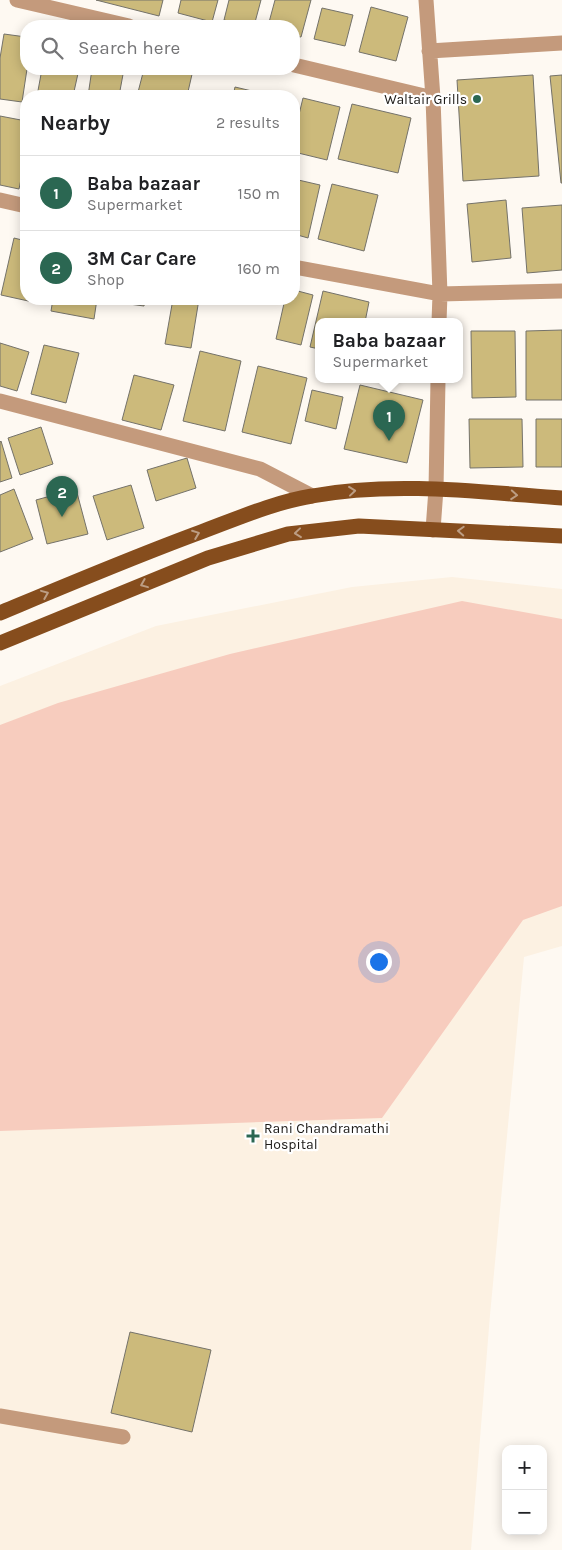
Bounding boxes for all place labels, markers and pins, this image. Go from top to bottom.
place label: Waltair Grills [384,91,467,108]
marker: Waltair Grills [471,93,483,105]
pin: 1 [373,400,405,441]
pin: 2 [46,476,78,517]
place label: Rani Chandramathi Hospital [264,1120,389,1153]
marker: Rani Chandramathi Hospital [246,1129,260,1143]

